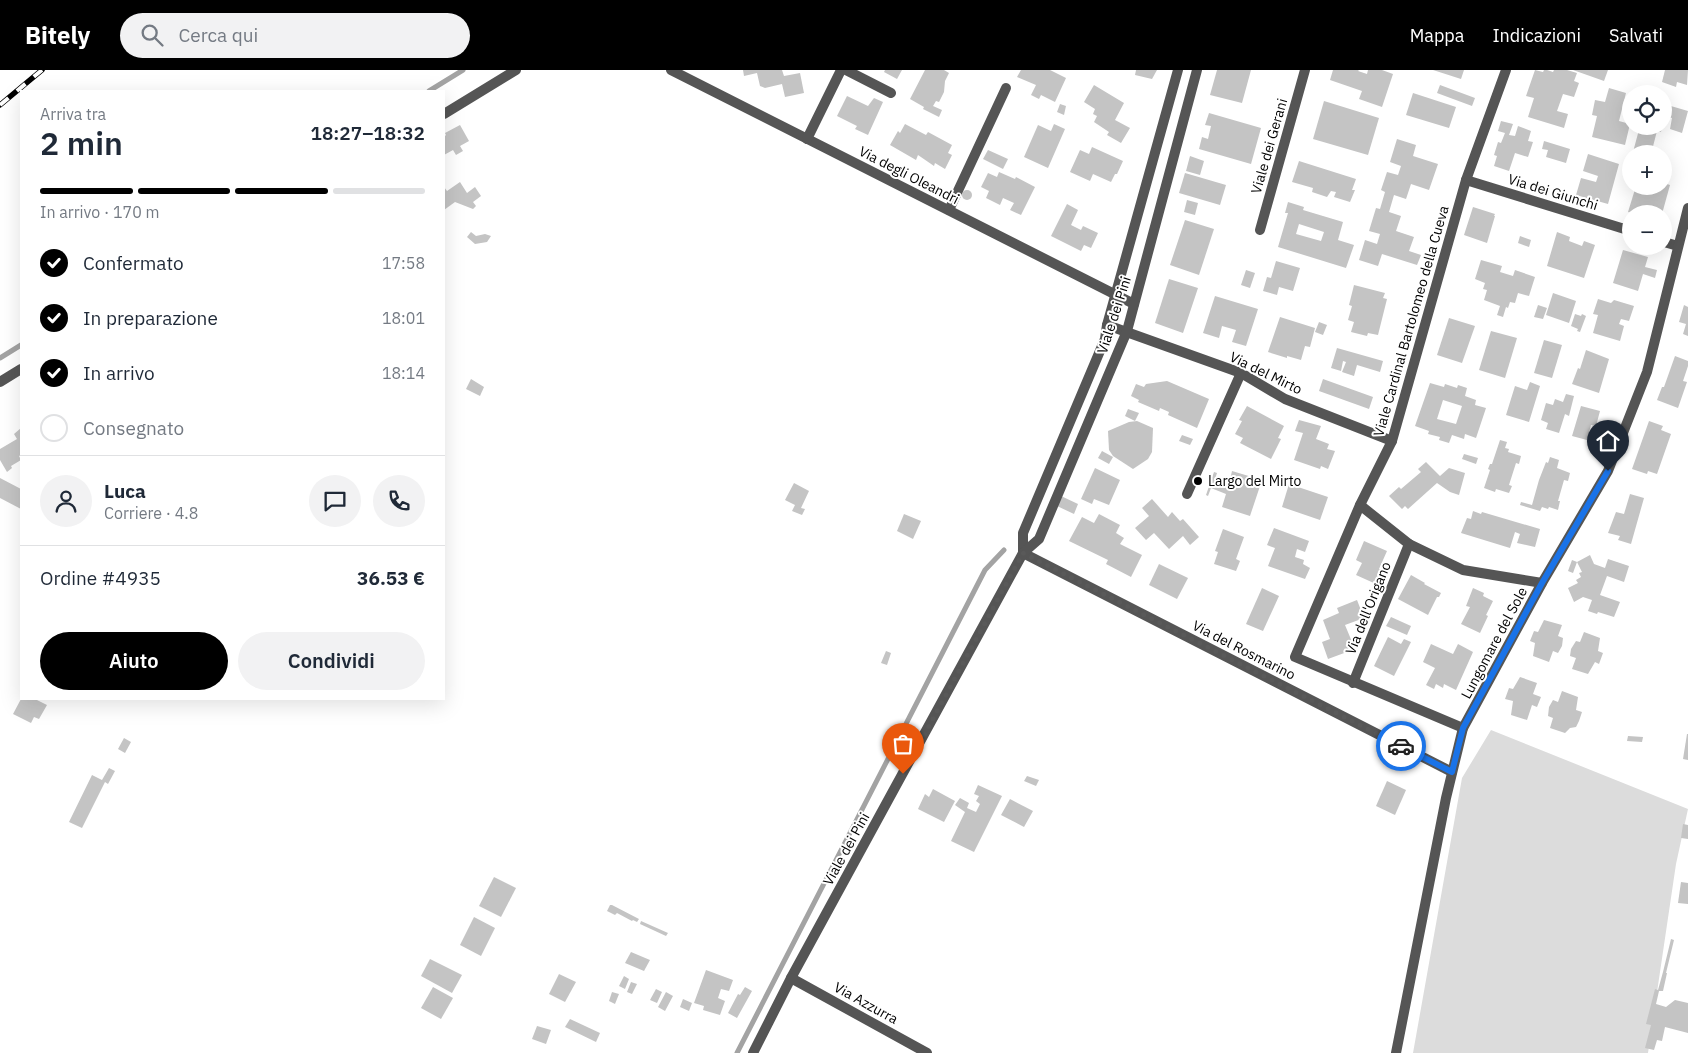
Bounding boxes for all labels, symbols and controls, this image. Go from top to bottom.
search box [120,13,470,58]
text: Bitely [25,19,90,51]
icon: search [138,21,166,49]
text: Cerca qui [178,23,258,47]
text: Mappa [1410,24,1464,47]
text: Indicazioni [1492,24,1581,47]
text: Salvati [1609,24,1663,47]
map controls [1622,85,1672,255]
button: locate [1622,85,1672,135]
street label: Viale dei Gerani [1247,96,1291,196]
text: Arriva tra [40,104,106,124]
text: 18:27–18:32 [311,121,425,145]
text: 2 min [40,122,123,164]
street label: Via degli Oleandri [856,142,962,208]
button: + [1622,145,1672,195]
street label: Via dei Giunchi [1506,170,1600,214]
text: In arrivo · 170 m [40,202,160,222]
street label: Viale Cardinal Bartolomeo della Cueva [1369,203,1453,439]
button: − [1622,205,1672,255]
icon: check [40,249,68,277]
text: Confermato [83,251,184,275]
text: 17:58 [382,253,425,273]
street label: Viale dei Pini [1093,274,1135,356]
icon: check [40,304,68,332]
text: In preparazione [83,306,218,330]
text: 18:01 [382,308,425,328]
street label: Via del Mirto [1227,348,1305,398]
icon: check [40,359,68,387]
text: In arrivo [83,361,155,385]
text: 18:14 [382,363,425,383]
text: Consegnato [83,416,184,440]
pin [1587,420,1629,471]
icon: home [1594,427,1622,455]
place label: Largo del Mirto [1208,472,1302,490]
button: person [40,475,92,527]
button: chat [309,475,361,527]
button: phone [373,475,425,527]
marker: Largo del Mirto [1192,475,1204,487]
text: Luca [104,479,146,503]
text: Corriere · 4.8 [104,503,198,523]
street label: Via dell'Origano [1341,559,1395,657]
text: Ordine #4935 [40,566,161,590]
text: 36.53 € [357,566,425,590]
street label: Lungomare del Sole [1457,584,1531,702]
street label: Via del Rosmarino [1189,616,1299,684]
button: Aiuto [40,632,228,690]
button: Condividi [238,632,425,690]
courier [1376,721,1426,771]
pin [882,723,924,774]
icon: bag [889,730,917,758]
icon: car [1387,732,1415,760]
street label: Viale dei Pini [819,809,873,889]
street label: Via Azzurra [831,978,902,1028]

